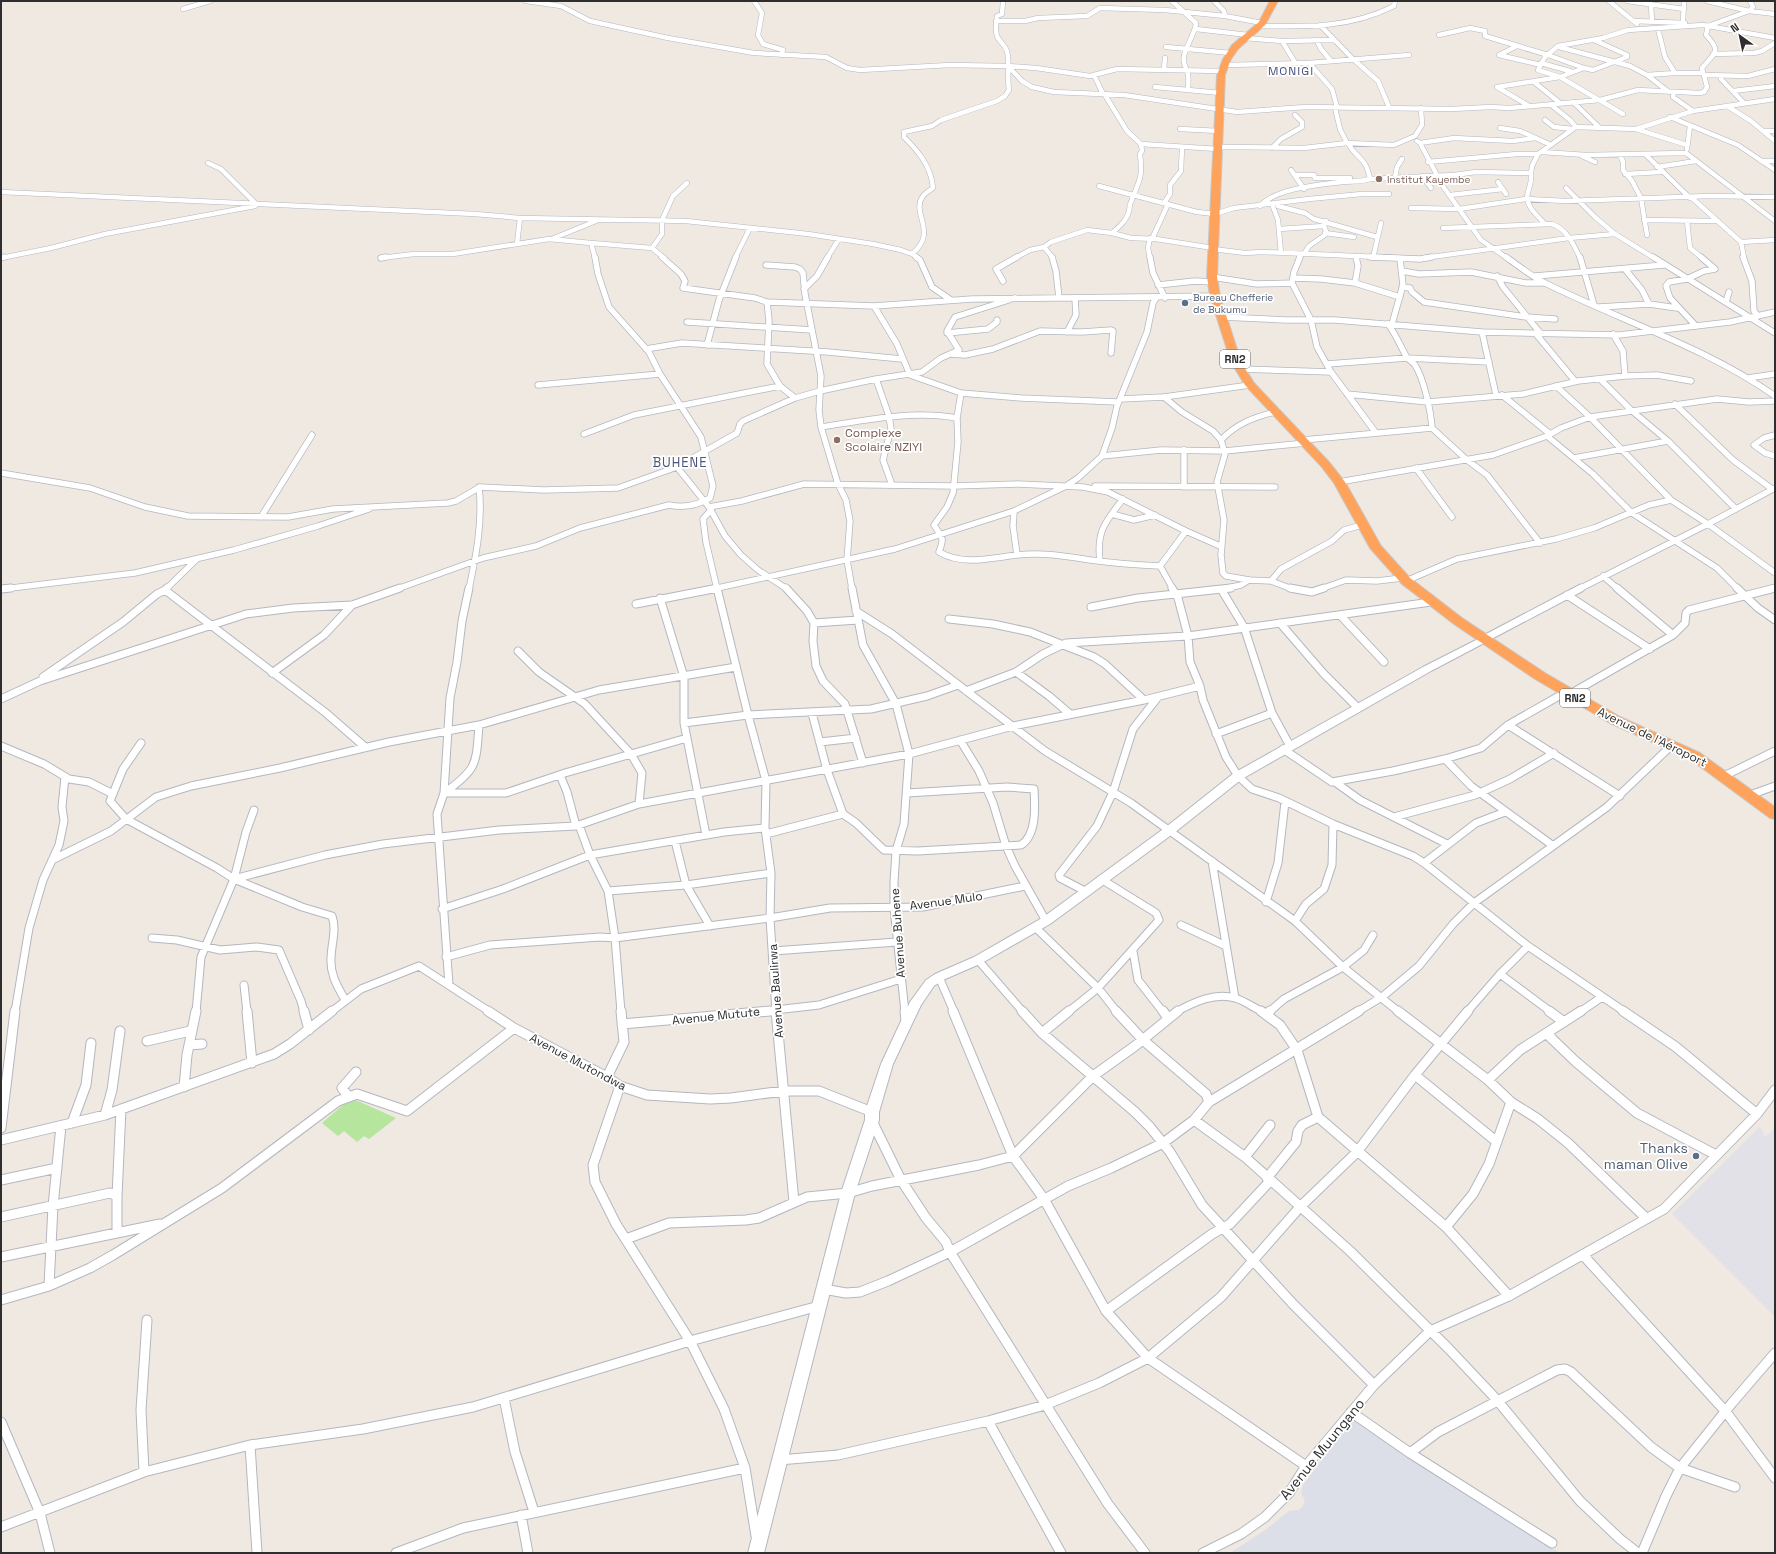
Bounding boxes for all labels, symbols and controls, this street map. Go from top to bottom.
north arrow [1720,16,1760,56]
text: N [1728,20,1741,35]
district label: MONIGI [1268,63,1314,79]
place label: Institut Kayembe [1387,173,1470,186]
marker: Institut Kayembe [1374,174,1384,184]
place label: Bureau Chefferie de Bukumu [1193,291,1273,316]
marker: Bureau Chefferie de Bukumu [1180,298,1190,308]
road number: RN2 [1220,350,1250,368]
place label: Complexe Scolaire NZIYI [845,425,922,455]
marker: Complexe Scolaire NZIYI [832,435,842,445]
district label: BUHENE [652,454,708,471]
road number: RN2 [1560,689,1590,707]
street label: Avenue de l'Aéroport [1595,704,1709,770]
street label: Avenue Buhene [887,888,909,978]
street label: Avenue Mulo [908,888,984,914]
street label: Avenue Baulirwa [765,943,787,1039]
street label: Avenue Mutute [671,1003,761,1029]
street label: Avenue Mutondwa [527,1030,629,1094]
place label: Thanks maman Olive [1604,1139,1688,1173]
marker: Thanks maman Olive [1691,1151,1701,1161]
street label: Avenue Muungano [1276,1395,1368,1503]

